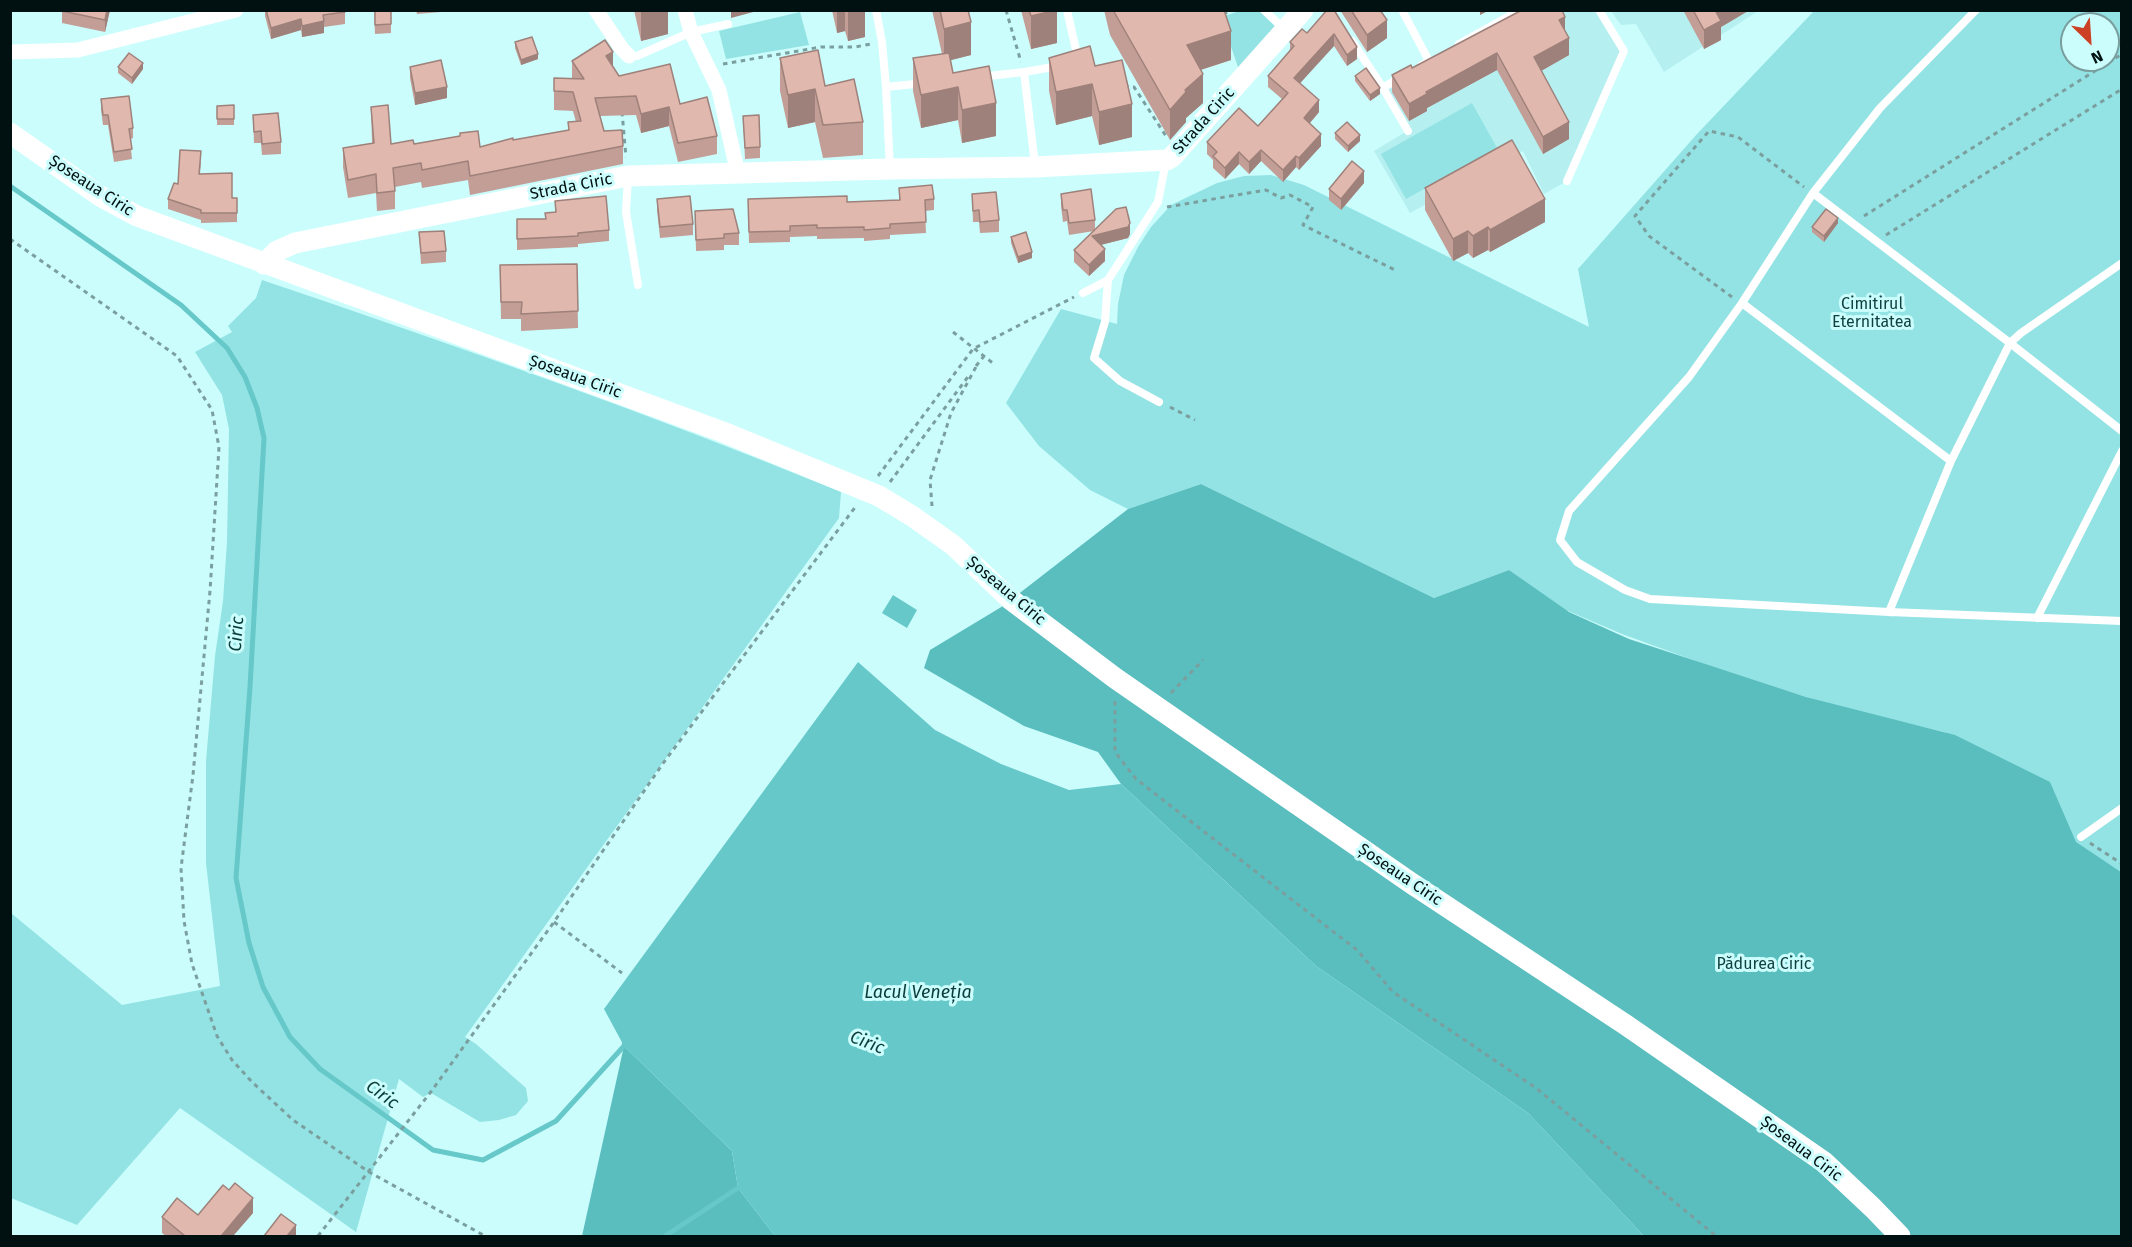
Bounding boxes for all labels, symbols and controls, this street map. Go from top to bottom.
north arrow [2060,12,2120,72]
text: N [2088,46,2106,68]
street label: Strada Ciric [1169,84,1239,158]
street label: Șoseaua Ciric [45,152,137,220]
street label: Strada Ciric [528,170,614,204]
park label: Cimitirul Eternitatea [1832,295,1912,333]
street label: Șoseaua Ciric [526,351,624,403]
street label: Șoseaua Ciric [963,553,1049,629]
water label: Ciric [225,616,249,652]
street label: Șoseaua Ciric [1354,840,1446,910]
park label: Pădurea Ciric [1716,955,1812,975]
water label: Lacul Veneția [864,982,972,1004]
water label: Ciric [847,1027,887,1059]
water label: Ciric [361,1076,403,1114]
street label: Șoseaua Ciric [1757,1112,1845,1186]

